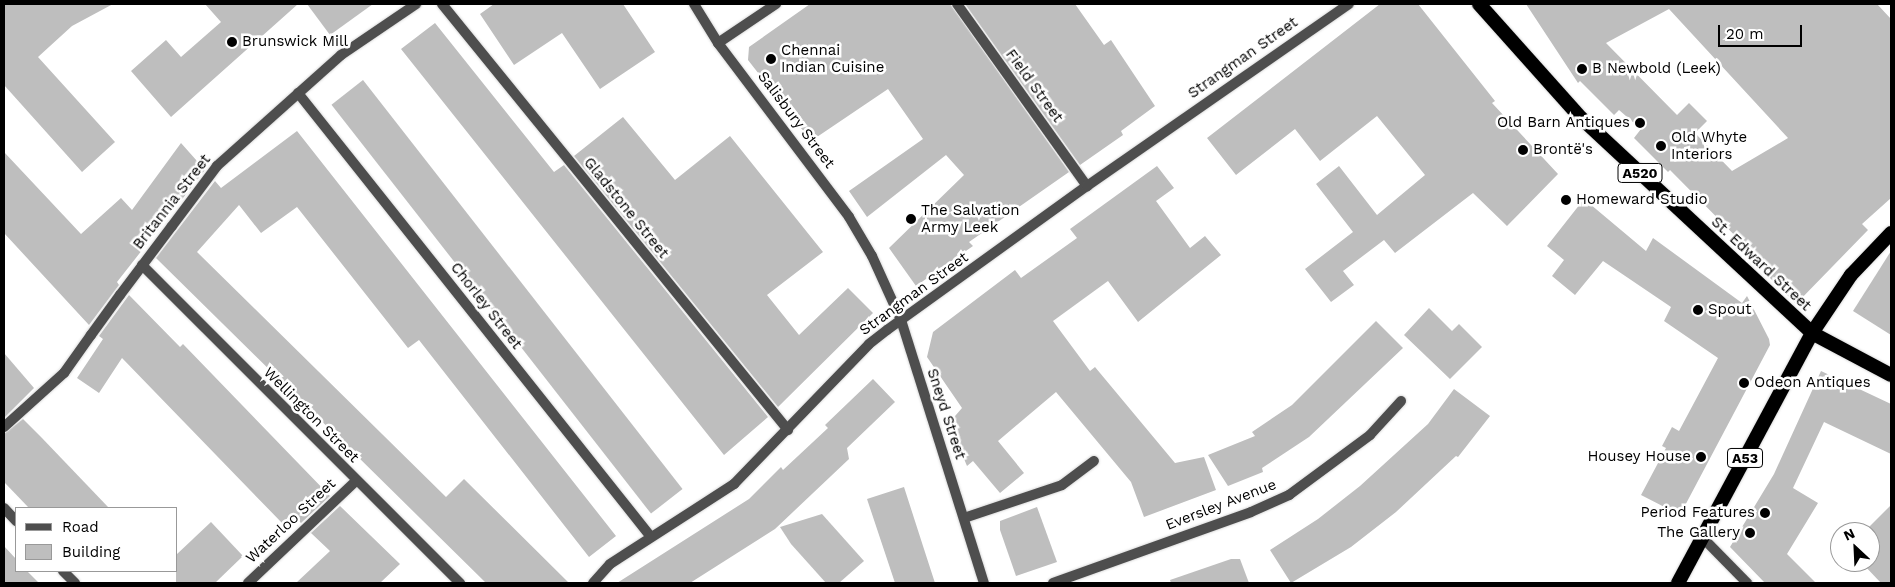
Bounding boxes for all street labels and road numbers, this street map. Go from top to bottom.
street label: Strangman Street [1185,13,1301,103]
street label: Field Street [1001,46,1067,126]
street label: Salisbury Street [754,68,838,172]
street label: Britannia Street [129,151,215,253]
street label: Gladstone Street [580,154,672,262]
road number: A520 [1618,162,1662,184]
street label: St. Edward Street [1707,213,1815,315]
street label: Strangman Street [856,249,972,339]
street label: Chorley Street [446,259,526,353]
street label: Wellington Street [259,363,363,467]
street label: Sneyd Street [923,366,969,462]
road number: A53 [1726,446,1764,469]
street label: Waterloo Street [242,475,340,567]
street label: Eversley Avenue [1163,475,1279,535]

